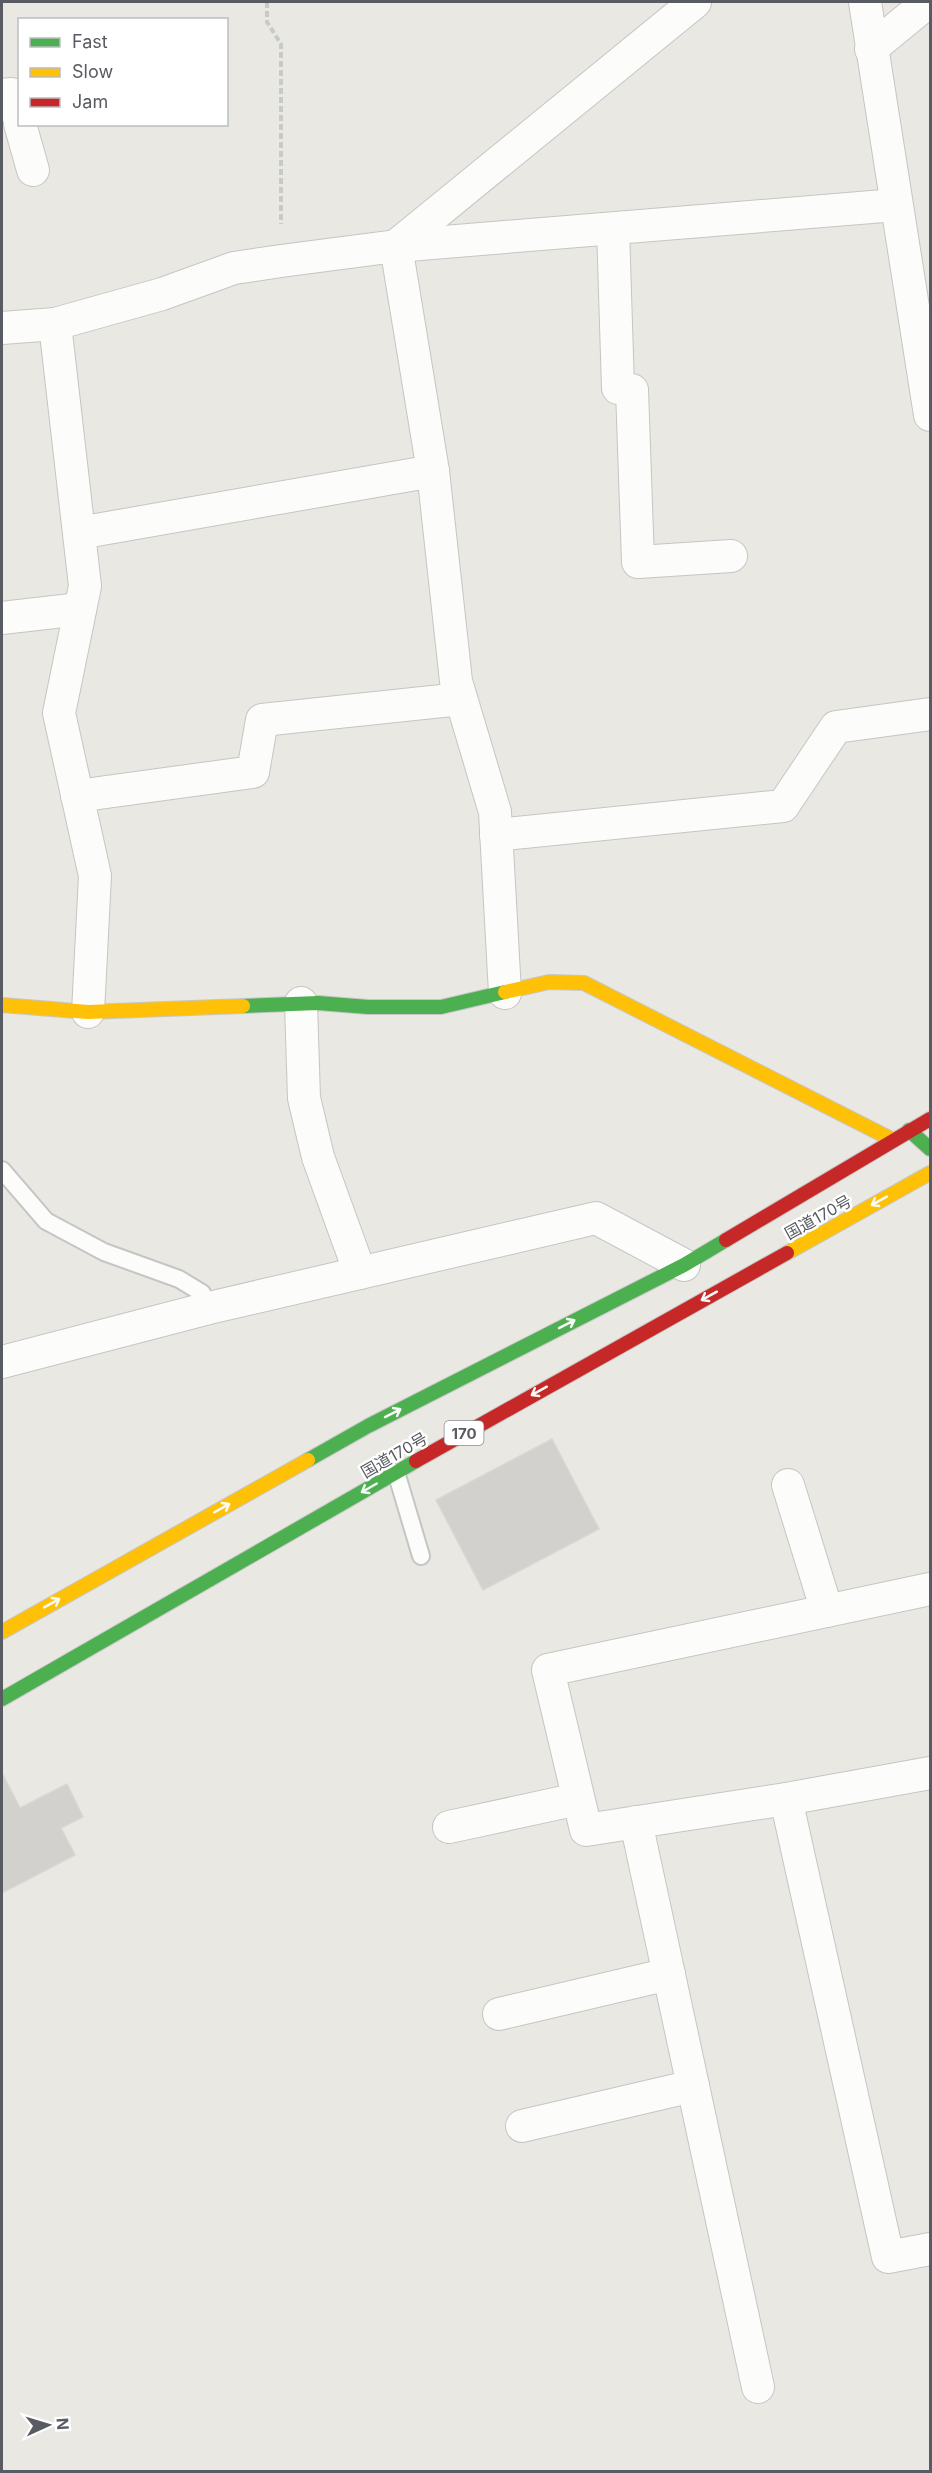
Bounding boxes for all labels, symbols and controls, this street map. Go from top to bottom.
legend [18,18,228,126]
text: Fast [72,31,108,52]
text: Slow [72,61,113,82]
text: Jam [72,91,108,112]
street label: 国道170号 [781,1190,855,1244]
one-way arrow [871,1196,888,1208]
one-way arrow [701,1290,718,1302]
one-way arrow [557,1318,575,1330]
one-way arrow [530,1386,548,1397]
one-way arrow [384,1407,401,1419]
road number: 170 [444,1421,484,1445]
street label: 国道170号 [357,1428,431,1482]
one-way arrow [361,1482,378,1494]
one-way arrow [214,1501,231,1513]
one-way arrow [43,1597,61,1608]
north arrow [18,2395,78,2455]
text: N [53,2417,73,2431]

